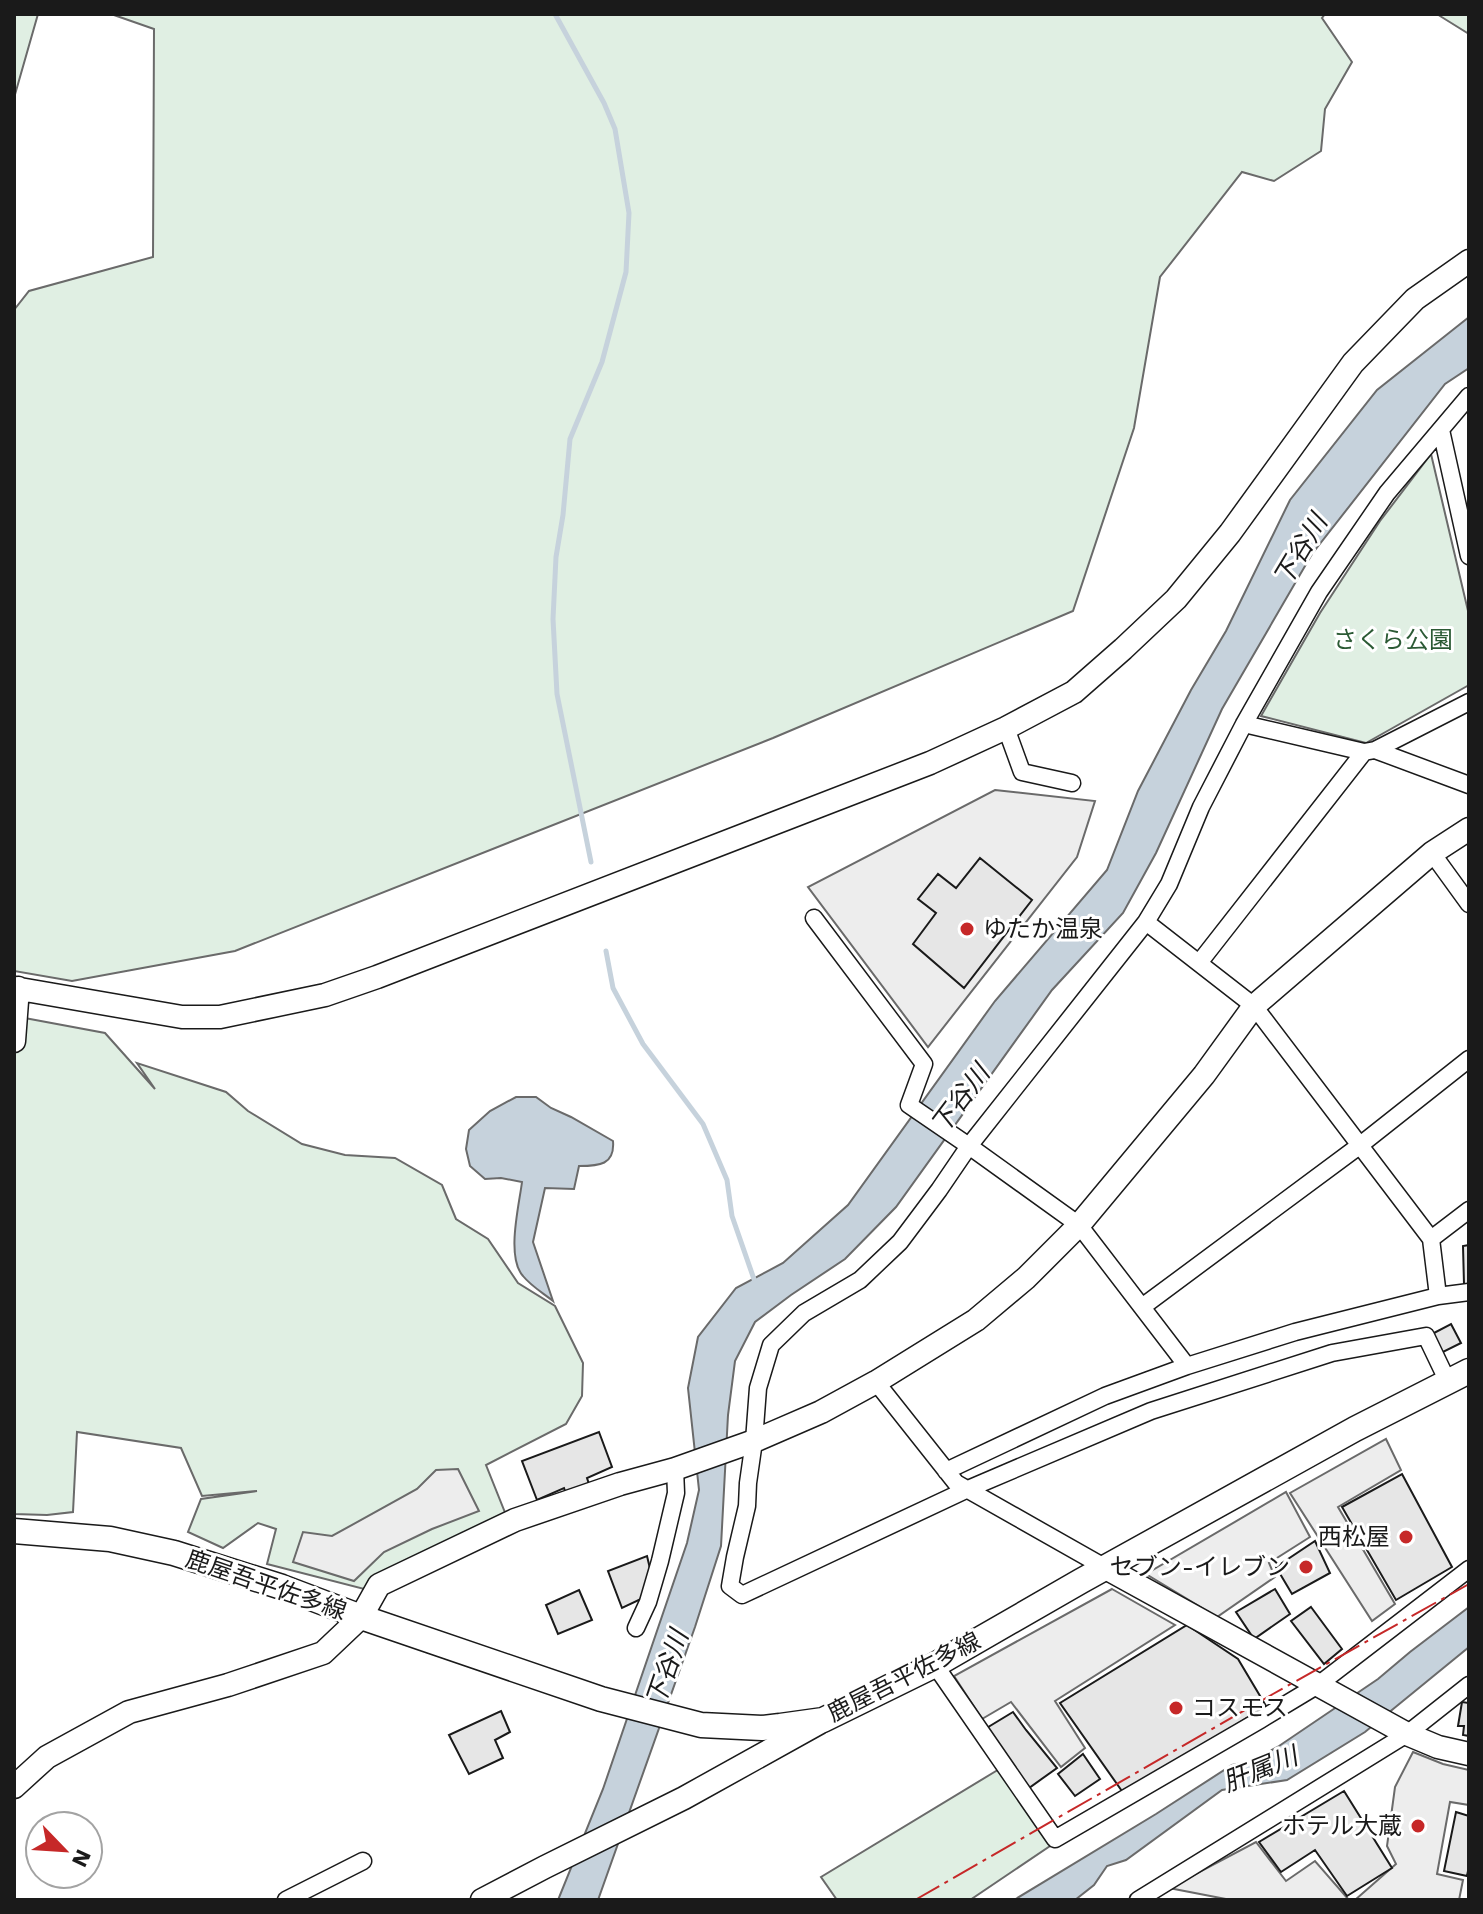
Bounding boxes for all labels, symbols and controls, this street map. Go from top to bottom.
water label: 下谷川 [1267,506,1334,591]
park label: さくら公園 [1333,626,1453,654]
place label: ゆたか温泉 [983,915,1103,943]
marker: ゆたか温泉 [958,920,976,938]
water label: 下谷川 [925,1056,997,1139]
place label: 西松屋 [1318,1523,1390,1551]
marker: 西松屋 [1397,1528,1415,1546]
street label: 鹿屋吾平佐多線 [182,1544,350,1626]
place label: セブン-イレブン [1110,1553,1290,1581]
marker: セブン-イレブン [1297,1558,1315,1576]
water label: 下谷川 [640,1623,695,1710]
street label: 鹿屋吾平佐多線 [823,1626,985,1728]
place label: コスモス [1192,1694,1288,1722]
marker: コスモス [1167,1699,1185,1717]
water label: 肝属川 [1218,1739,1305,1798]
north arrow [24,1810,104,1890]
place label: ホテル大蔵 [1282,1812,1402,1840]
marker: ホテル大蔵 [1409,1817,1427,1835]
text: N [67,1846,96,1871]

